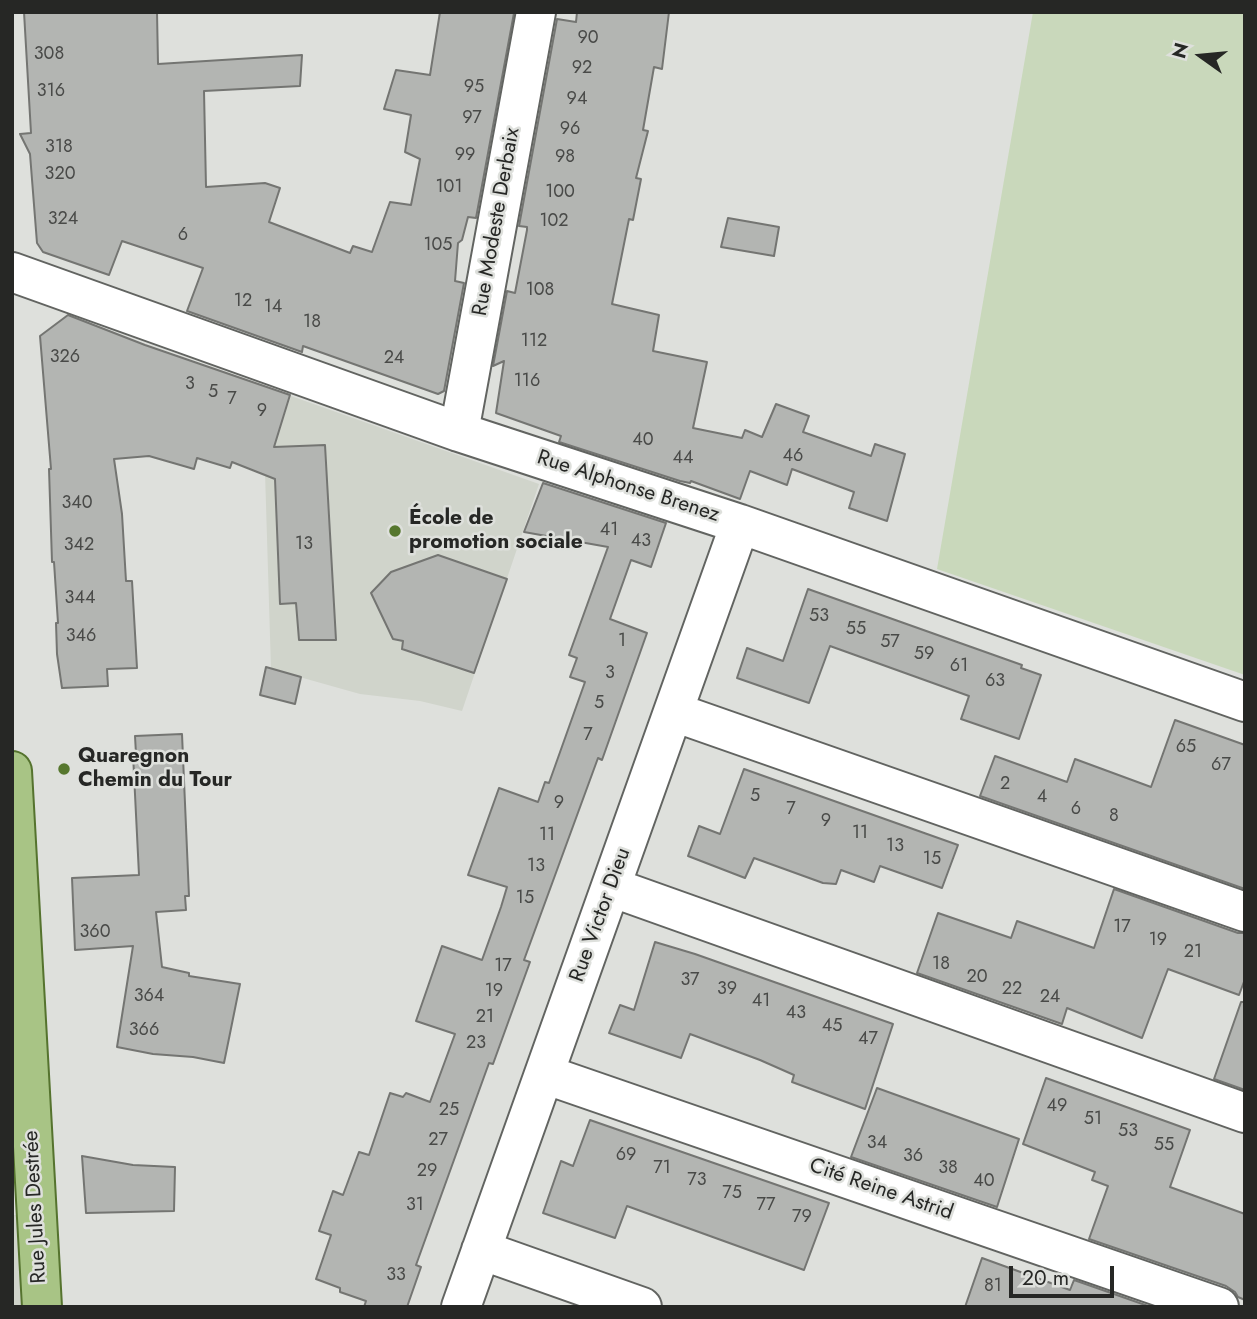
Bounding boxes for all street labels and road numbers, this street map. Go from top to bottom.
street label: Rue Modeste Derbaix [468,126,526,318]
street label: Rue Alphonse Brenez [534,446,722,528]
street label: Rue Victor Dieu [565,845,637,985]
street label: Rue Jules Destrée [19,1130,53,1284]
street label: Cité Reine Astrid [806,1154,956,1226]

